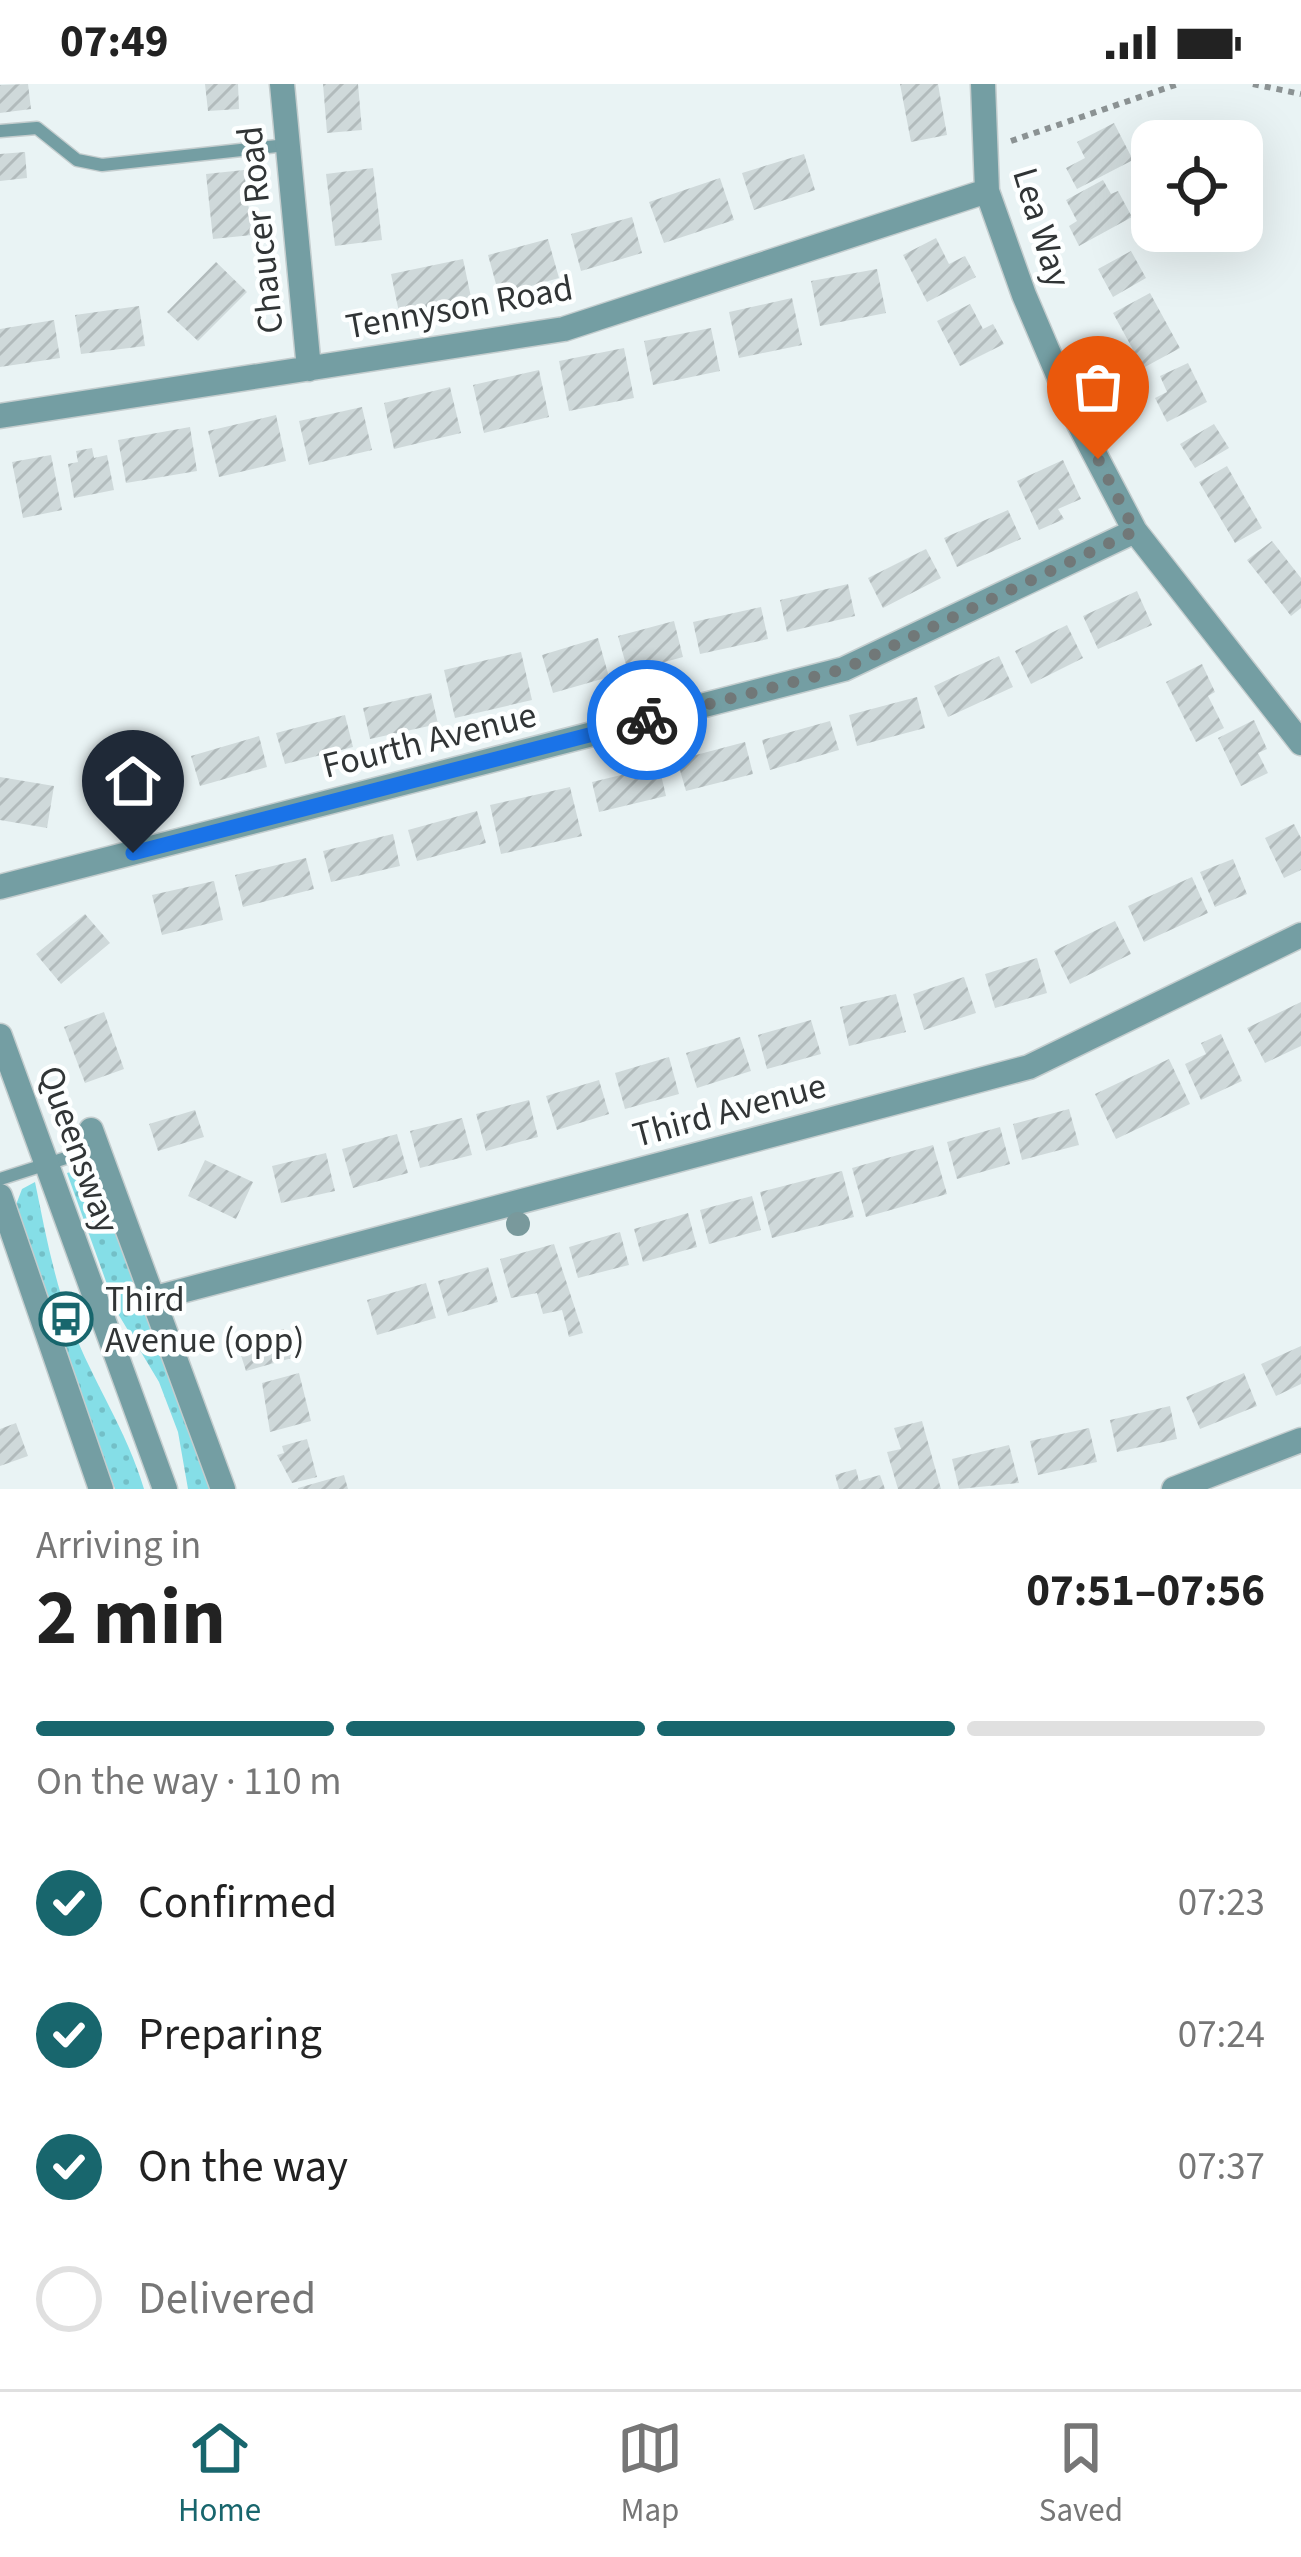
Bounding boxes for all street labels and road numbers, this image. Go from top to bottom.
street label: Chaucer Road [224,124,297,336]
street label: Lea Way [999,161,1084,294]
street label: Tennyson Road [342,262,577,353]
street label: Fourth Avenue [317,689,542,792]
street label: Queensway [25,1059,132,1240]
street label: Third Avenue [627,1060,832,1161]

